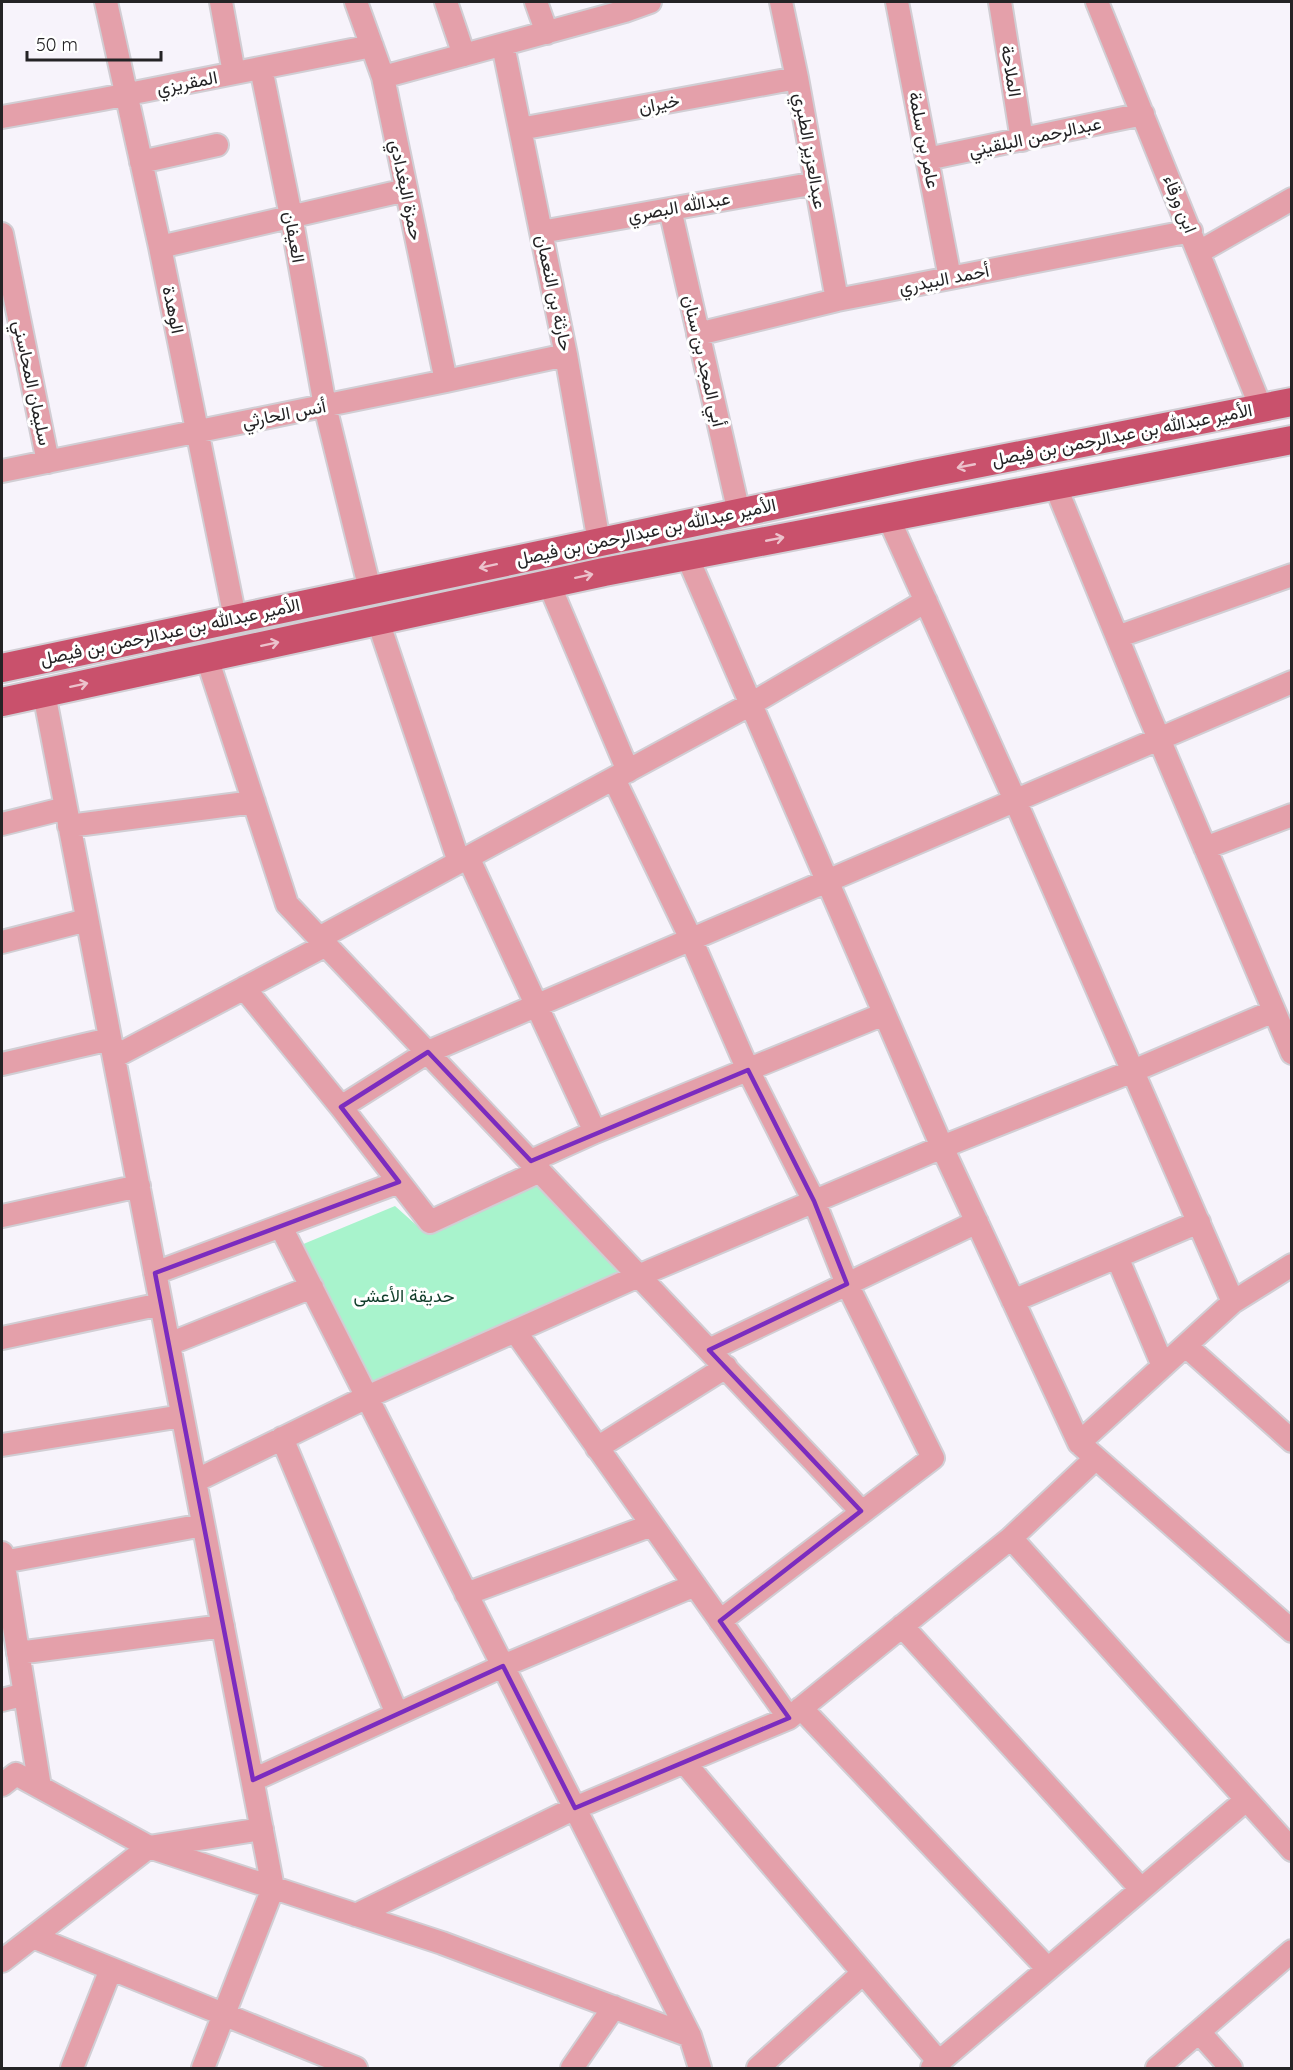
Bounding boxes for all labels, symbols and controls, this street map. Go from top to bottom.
scale bar [27,24,160,62]
text: 50 m [36,33,78,56]
street label: الملاحة [996,43,1027,98]
street label: المقريزي [155,65,220,104]
street label: خيران [636,88,681,119]
street label: عامر بن سلمة [904,89,945,190]
street label: عبدالعزيز الطبري [785,91,832,211]
street label: عبدالرحمن البلقيني [967,111,1104,166]
street label: حمزة البغدادي [381,138,428,243]
street label: ابن ورقاء [1158,171,1202,236]
street label: عبدالله البصري [626,186,733,231]
street label: العيفان [279,209,310,265]
street label: حارثة بن النعمان [531,233,578,353]
street label: أحمد البيدري [897,258,992,302]
street label: الوهدة [157,284,190,336]
street label: أبي المجد بن سنان [674,293,731,430]
street label: سليمان المحاسني [4,318,57,448]
street label: أنس الحارثي [240,394,329,437]
street label: الأمير عبدالله بن عبدالرحمن بن فيصل [990,398,1254,471]
one-way arrow [957,461,977,472]
street label: الأمير عبدالله بن عبدالرحمن بن فيصل [514,493,778,570]
one-way arrow [765,533,784,544]
one-way arrow [478,561,498,572]
one-way arrow [574,570,593,582]
street label: الأمير عبدالله بن عبدالرحمن بن فيصل [38,593,302,670]
one-way arrow [260,638,279,649]
one-way arrow [69,679,88,690]
park label: حديقة الأعشى [353,1284,455,1307]

